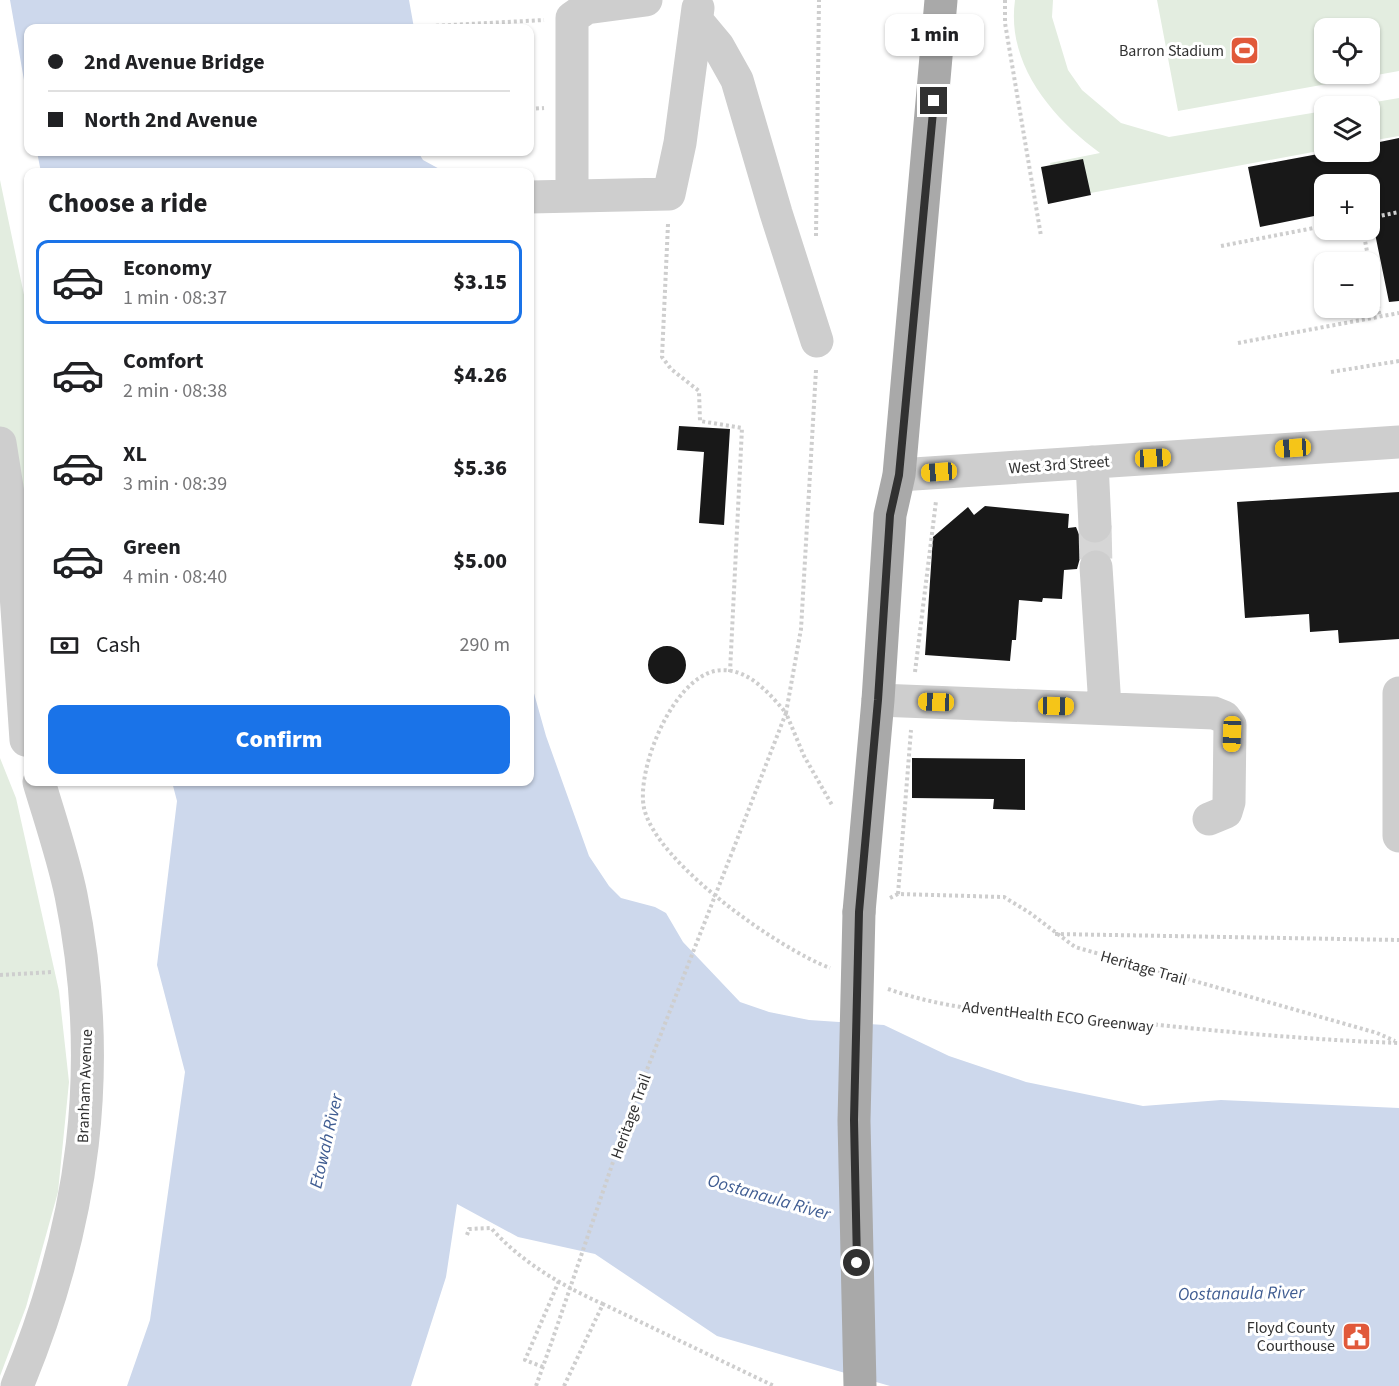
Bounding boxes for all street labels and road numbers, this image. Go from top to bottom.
street label: West 3rd Street [1008,450,1111,479]
street label: Heritage Trail [1098,945,1190,991]
street label: AdventHealth ECO Greenway [961,996,1155,1038]
street label: Branham Avenue [72,1029,98,1143]
street label: Heritage Trail [605,1071,657,1162]

